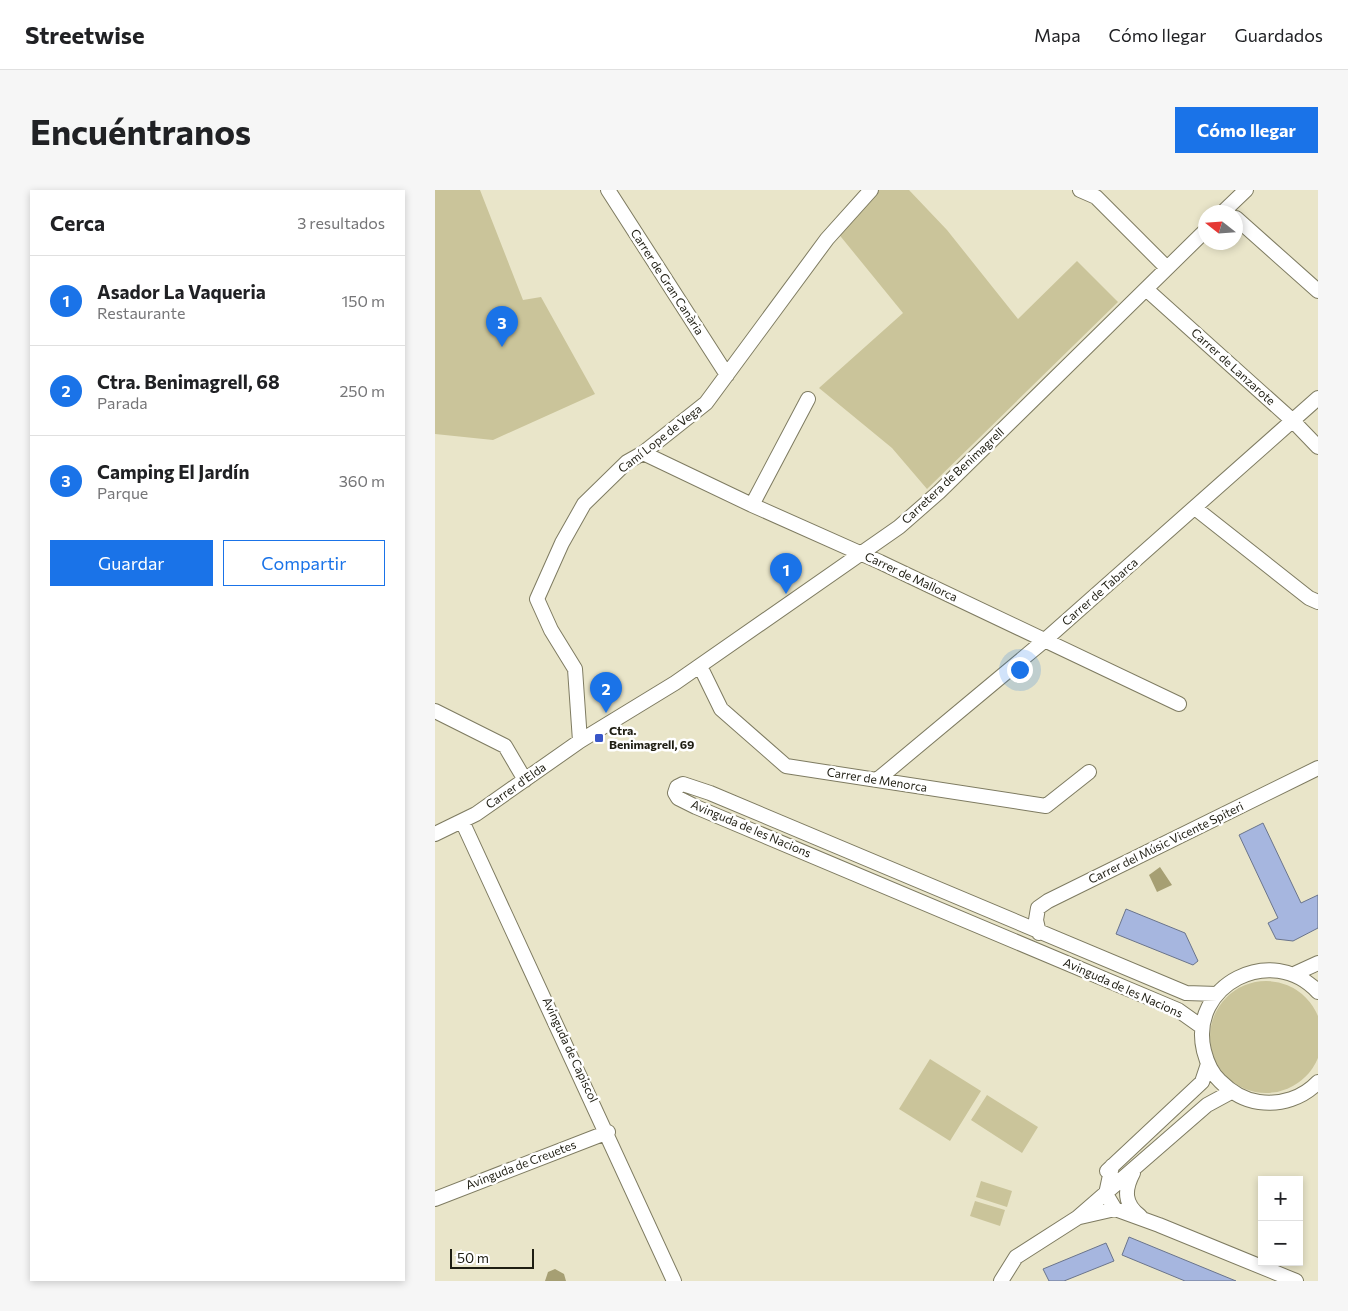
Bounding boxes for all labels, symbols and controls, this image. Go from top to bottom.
text: Streetwise [25,20,145,49]
text: Mapa [1034,24,1081,46]
text: Cómo llegar [1109,24,1206,46]
text: Guardados [1234,24,1323,46]
button: Cómo llegar [1175,107,1318,153]
text: Encuéntranos [30,109,251,152]
north arrow [1198,205,1243,250]
text: Cerca [50,210,105,235]
text: 3 resultados [297,213,385,232]
street label: Carrer de Gran Canària [628,226,707,337]
text: Asador La Vaqueria [97,280,266,303]
text: 1 [62,291,70,310]
text: 150 m [342,291,385,310]
text: Restaurante [97,303,185,322]
pin: 3 [486,306,518,347]
street label: Carrer de Lanzarote [1189,325,1278,408]
text: Ctra. Benimagrell, 68 [97,370,280,393]
text: 2 [61,381,71,400]
text: 250 m [339,381,385,400]
text: Parada [97,393,148,412]
street label: Camí Lope de Vega [615,401,704,475]
street label: Carretera de Benimagrell [898,424,1006,526]
text: Camping El Jardín [97,460,249,483]
text: 3 [61,471,71,490]
text: 360 m [339,471,385,490]
text: Parque [97,483,148,502]
button: Guardar [50,540,213,586]
button: Compartir [223,540,385,586]
street label: Carrer de Mallorca [863,548,960,604]
pin: 1 [770,553,802,594]
street label: Carrer de Tabarca [1059,554,1140,628]
your location [1007,657,1033,683]
pin: 2 [590,672,622,713]
place label: Ctra. Benimagrell, 69 [609,723,694,751]
marker: Ctra. Benimagrell, 69 [593,732,605,744]
street label: Carrer d'Elda [483,759,548,811]
street label: Carrer de Menorca [826,764,928,794]
street label: Avinguda de les Nacions [689,796,814,860]
street label: Carrer del Músic Vicente Spiteri [1086,798,1245,886]
street label: Avinguda de les Nacions [1062,954,1185,1020]
street label: Avinguda de Capiscol [540,995,601,1104]
street label: Avinguda de Creuetes [464,1137,578,1192]
map controls [1258,1176,1303,1266]
button: + [1258,1176,1303,1221]
button: − [1258,1221,1303,1266]
scale bar [450,1246,534,1269]
text: 50 m [457,1249,489,1266]

